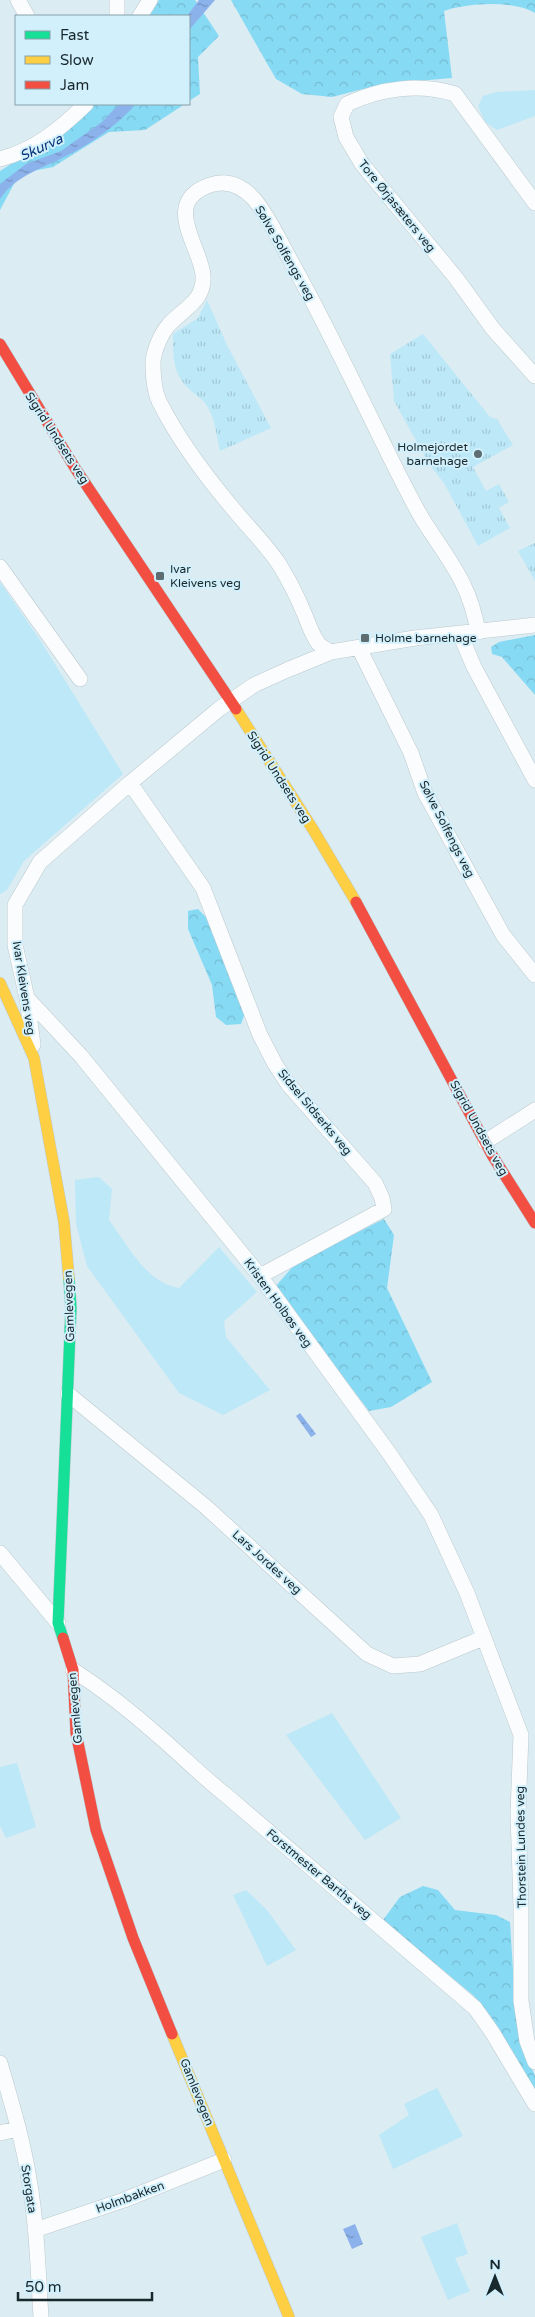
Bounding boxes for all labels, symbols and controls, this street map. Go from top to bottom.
legend [15,15,190,105]
text: Fast [60,26,90,44]
text: Slow [60,51,94,69]
text: Jam [60,76,89,94]
water label: Skurva [17,130,66,165]
street label: Tore Ørjasæters veg [356,157,438,255]
street label: Sølve Solfengs veg [252,203,318,303]
street label: Sigrid Undsets veg [22,390,92,486]
place label: Holmejordet barnehage [397,440,468,468]
marker: Holmejordet barnehage [472,448,484,460]
place label: Ivar Kleivens veg [170,562,241,590]
marker: Ivar Kleivens veg [154,570,166,582]
place label: Holme barnehage [375,631,477,645]
marker: Holme barnehage [359,632,371,644]
street label: Sigrid Undsets veg [244,729,314,825]
street label: Sølve Solfengs veg [416,778,478,880]
street label: Ivar Kleivens veg [10,940,38,1036]
street label: Sidsel Sidserks veg [275,1066,355,1158]
street label: Sigrid Undsets veg [447,1078,511,1178]
street label: Kristen Holbøs veg [241,1256,315,1350]
street label: Gamlevegen [61,1270,77,1342]
street label: Lars Jordes veg [229,1527,305,1597]
street label: Gamlevegen [65,1672,85,1744]
street label: Thorstein Lundes veg [513,1786,529,1908]
street label: Forstmester Barths veg [264,1826,374,1922]
street label: Gamlevegen [177,2056,217,2128]
street label: Storgata [18,2164,40,2214]
street label: Holmbakken [94,2178,166,2216]
north arrow [470,2252,520,2302]
text: N [489,2256,501,2273]
scale bar [18,2270,151,2302]
text: 50 m [25,2278,62,2296]

